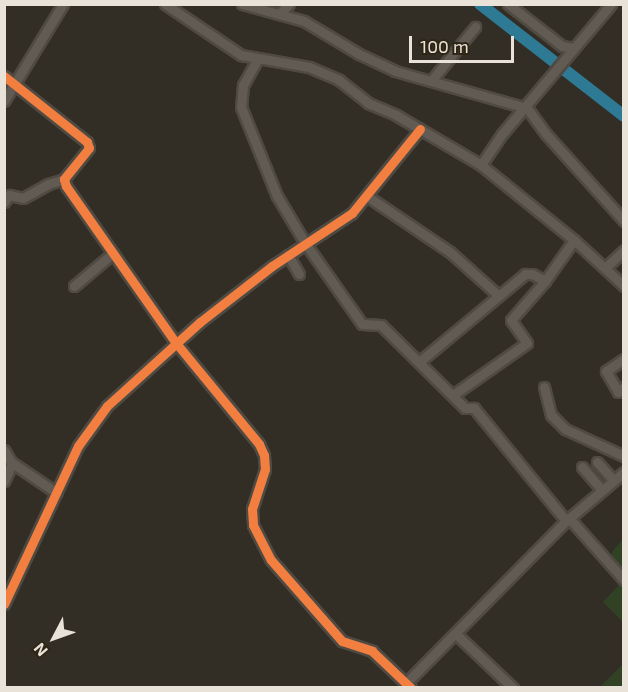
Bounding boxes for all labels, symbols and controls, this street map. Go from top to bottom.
scale bar [412,24,517,62]
text: 100 m [420,35,469,57]
north arrow [24,608,84,668]
text: N [29,640,51,661]

